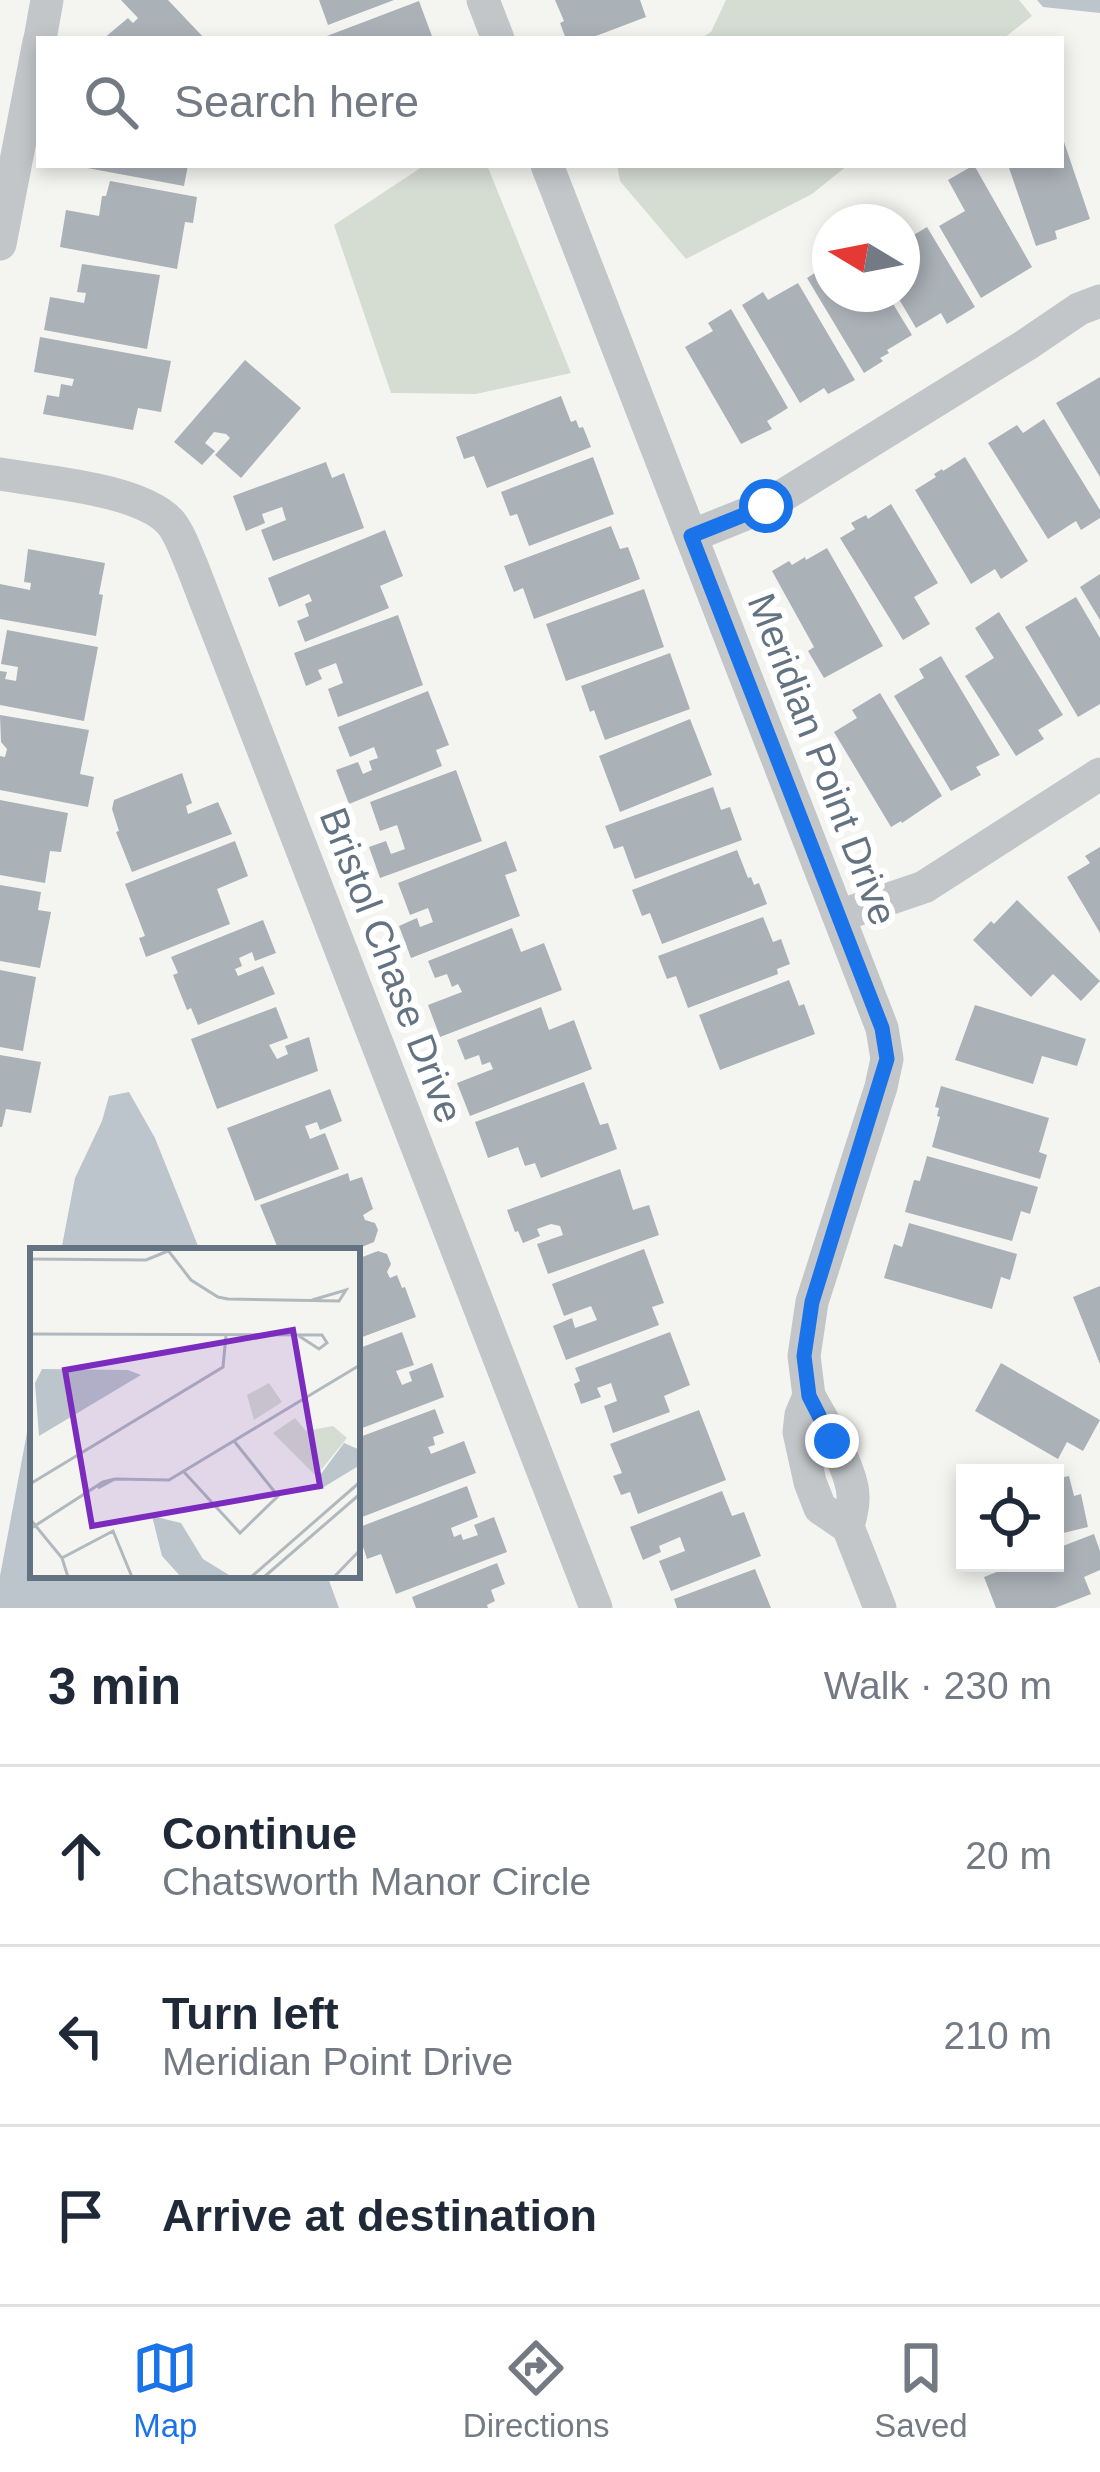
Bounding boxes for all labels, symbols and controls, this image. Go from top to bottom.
search box [36,36,1064,168]
icon: search [78,69,144,135]
text: Search here [174,76,419,127]
north arrow [812,204,920,312]
route start [739,479,793,533]
street label: Meridian Point Drive [740,588,906,931]
street label: Bristol Chase Drive [312,802,471,1129]
inset map [30,1248,360,1578]
route end [805,1414,859,1468]
map controls [956,1464,1064,1572]
button: locate [956,1464,1064,1572]
text: 3 min [48,1658,181,1715]
text: Walk · 230 m [824,1664,1052,1707]
text: Continue [162,1808,357,1859]
icon: ahead [48,1823,114,1889]
text: 20 m [965,1834,1052,1877]
text: Chatsworth Manor Circle [162,1860,591,1903]
text: Turn left [162,1988,339,2039]
icon: left [48,2003,114,2069]
text: 210 m [944,2014,1052,2057]
text: Meridian Point Drive [162,2040,513,2083]
icon: arrive [48,2183,114,2249]
text: Arrive at destination [162,2190,597,2241]
tab: Map [132,2335,198,2445]
tab: Directions [463,2335,610,2445]
tab: Saved [874,2335,968,2445]

